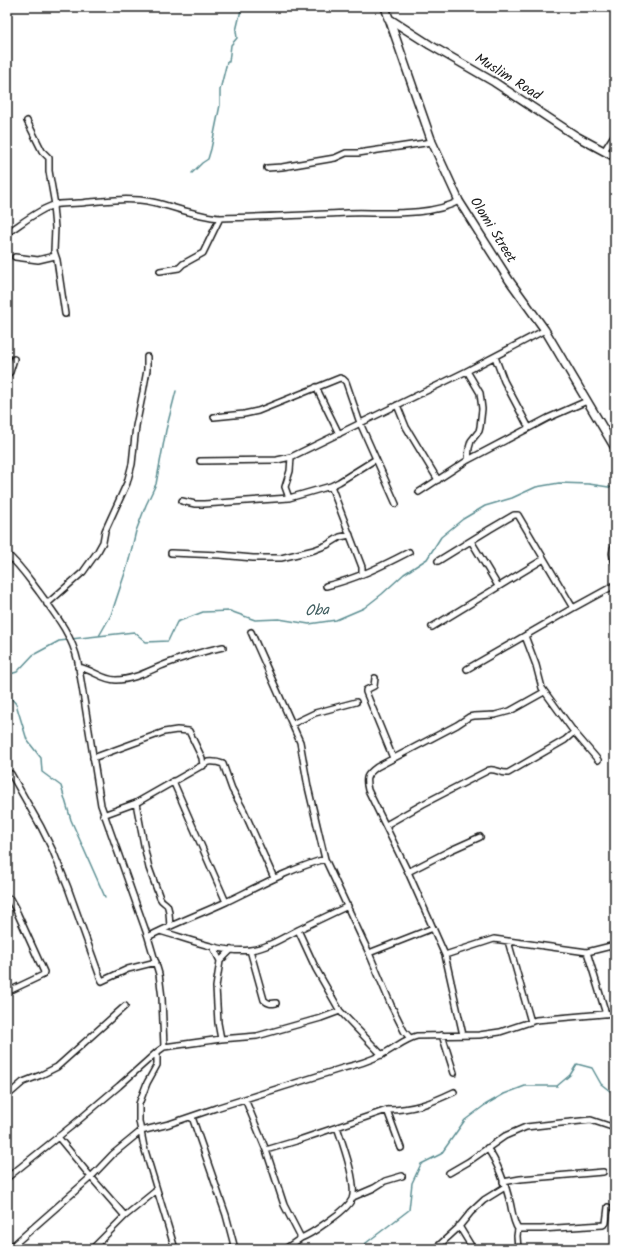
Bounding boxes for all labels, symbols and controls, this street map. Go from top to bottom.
street label: Muslim Road [470,48,547,107]
street label: Olomi Street [464,193,522,268]
water label: Oba [304,598,331,624]

